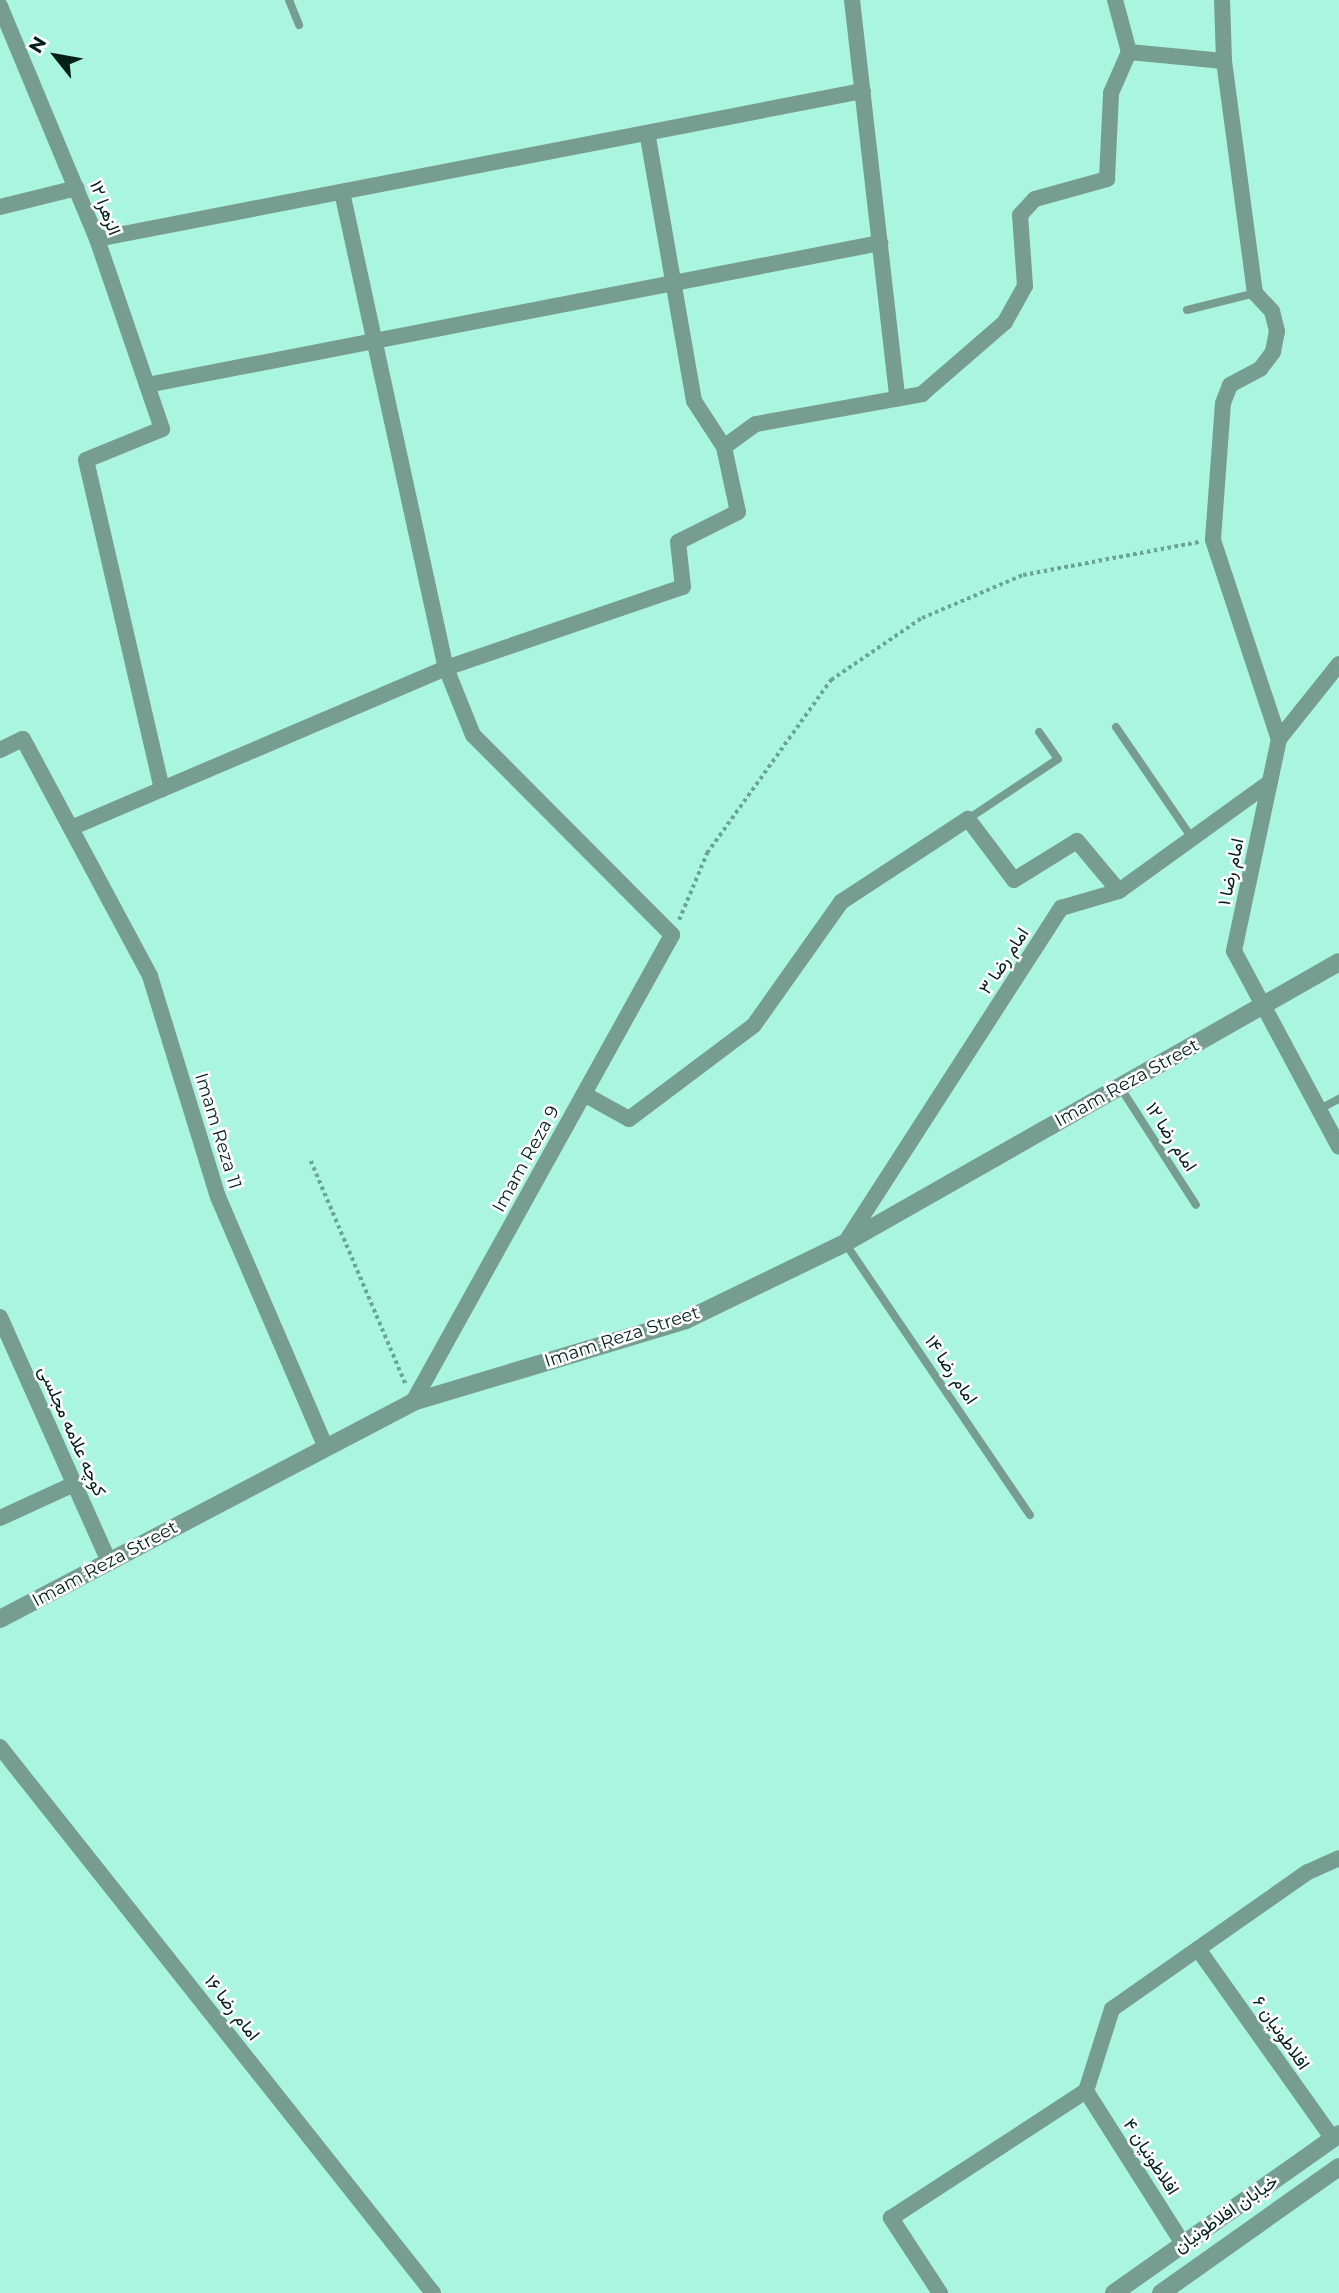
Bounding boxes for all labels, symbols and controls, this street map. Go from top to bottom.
north arrow [21,21,91,91]
text: N [24,32,51,57]
street label: الزهرا ۱۲ [85,178,125,238]
street label: امام رضا ۱ [1213,836,1249,908]
street label: امام رضا ۳ [975,924,1033,998]
street label: Imam Reza Street [1051,1034,1203,1132]
street label: Imam Reza 11 [190,1070,246,1192]
street label: امام رضا ۱۲ [1141,1099,1201,1175]
street label: Imam Reza 9 [488,1102,564,1216]
street label: Imam Reza Street [542,1302,702,1372]
street label: امام رضا ۱۴ [920,1331,982,1409]
street label: کوچه علامه مجلسی [34,1362,110,1500]
street label: Imam Reza Street [29,1517,181,1611]
street label: امام رضا ۱۶ [200,1971,264,2045]
street label: افلاطونیان ۶ [1248,1992,1314,2074]
street label: افلاطونیان ۴ [1118,2115,1184,2199]
street label: خیابان افلاطونیان [1170,2170,1282,2258]

